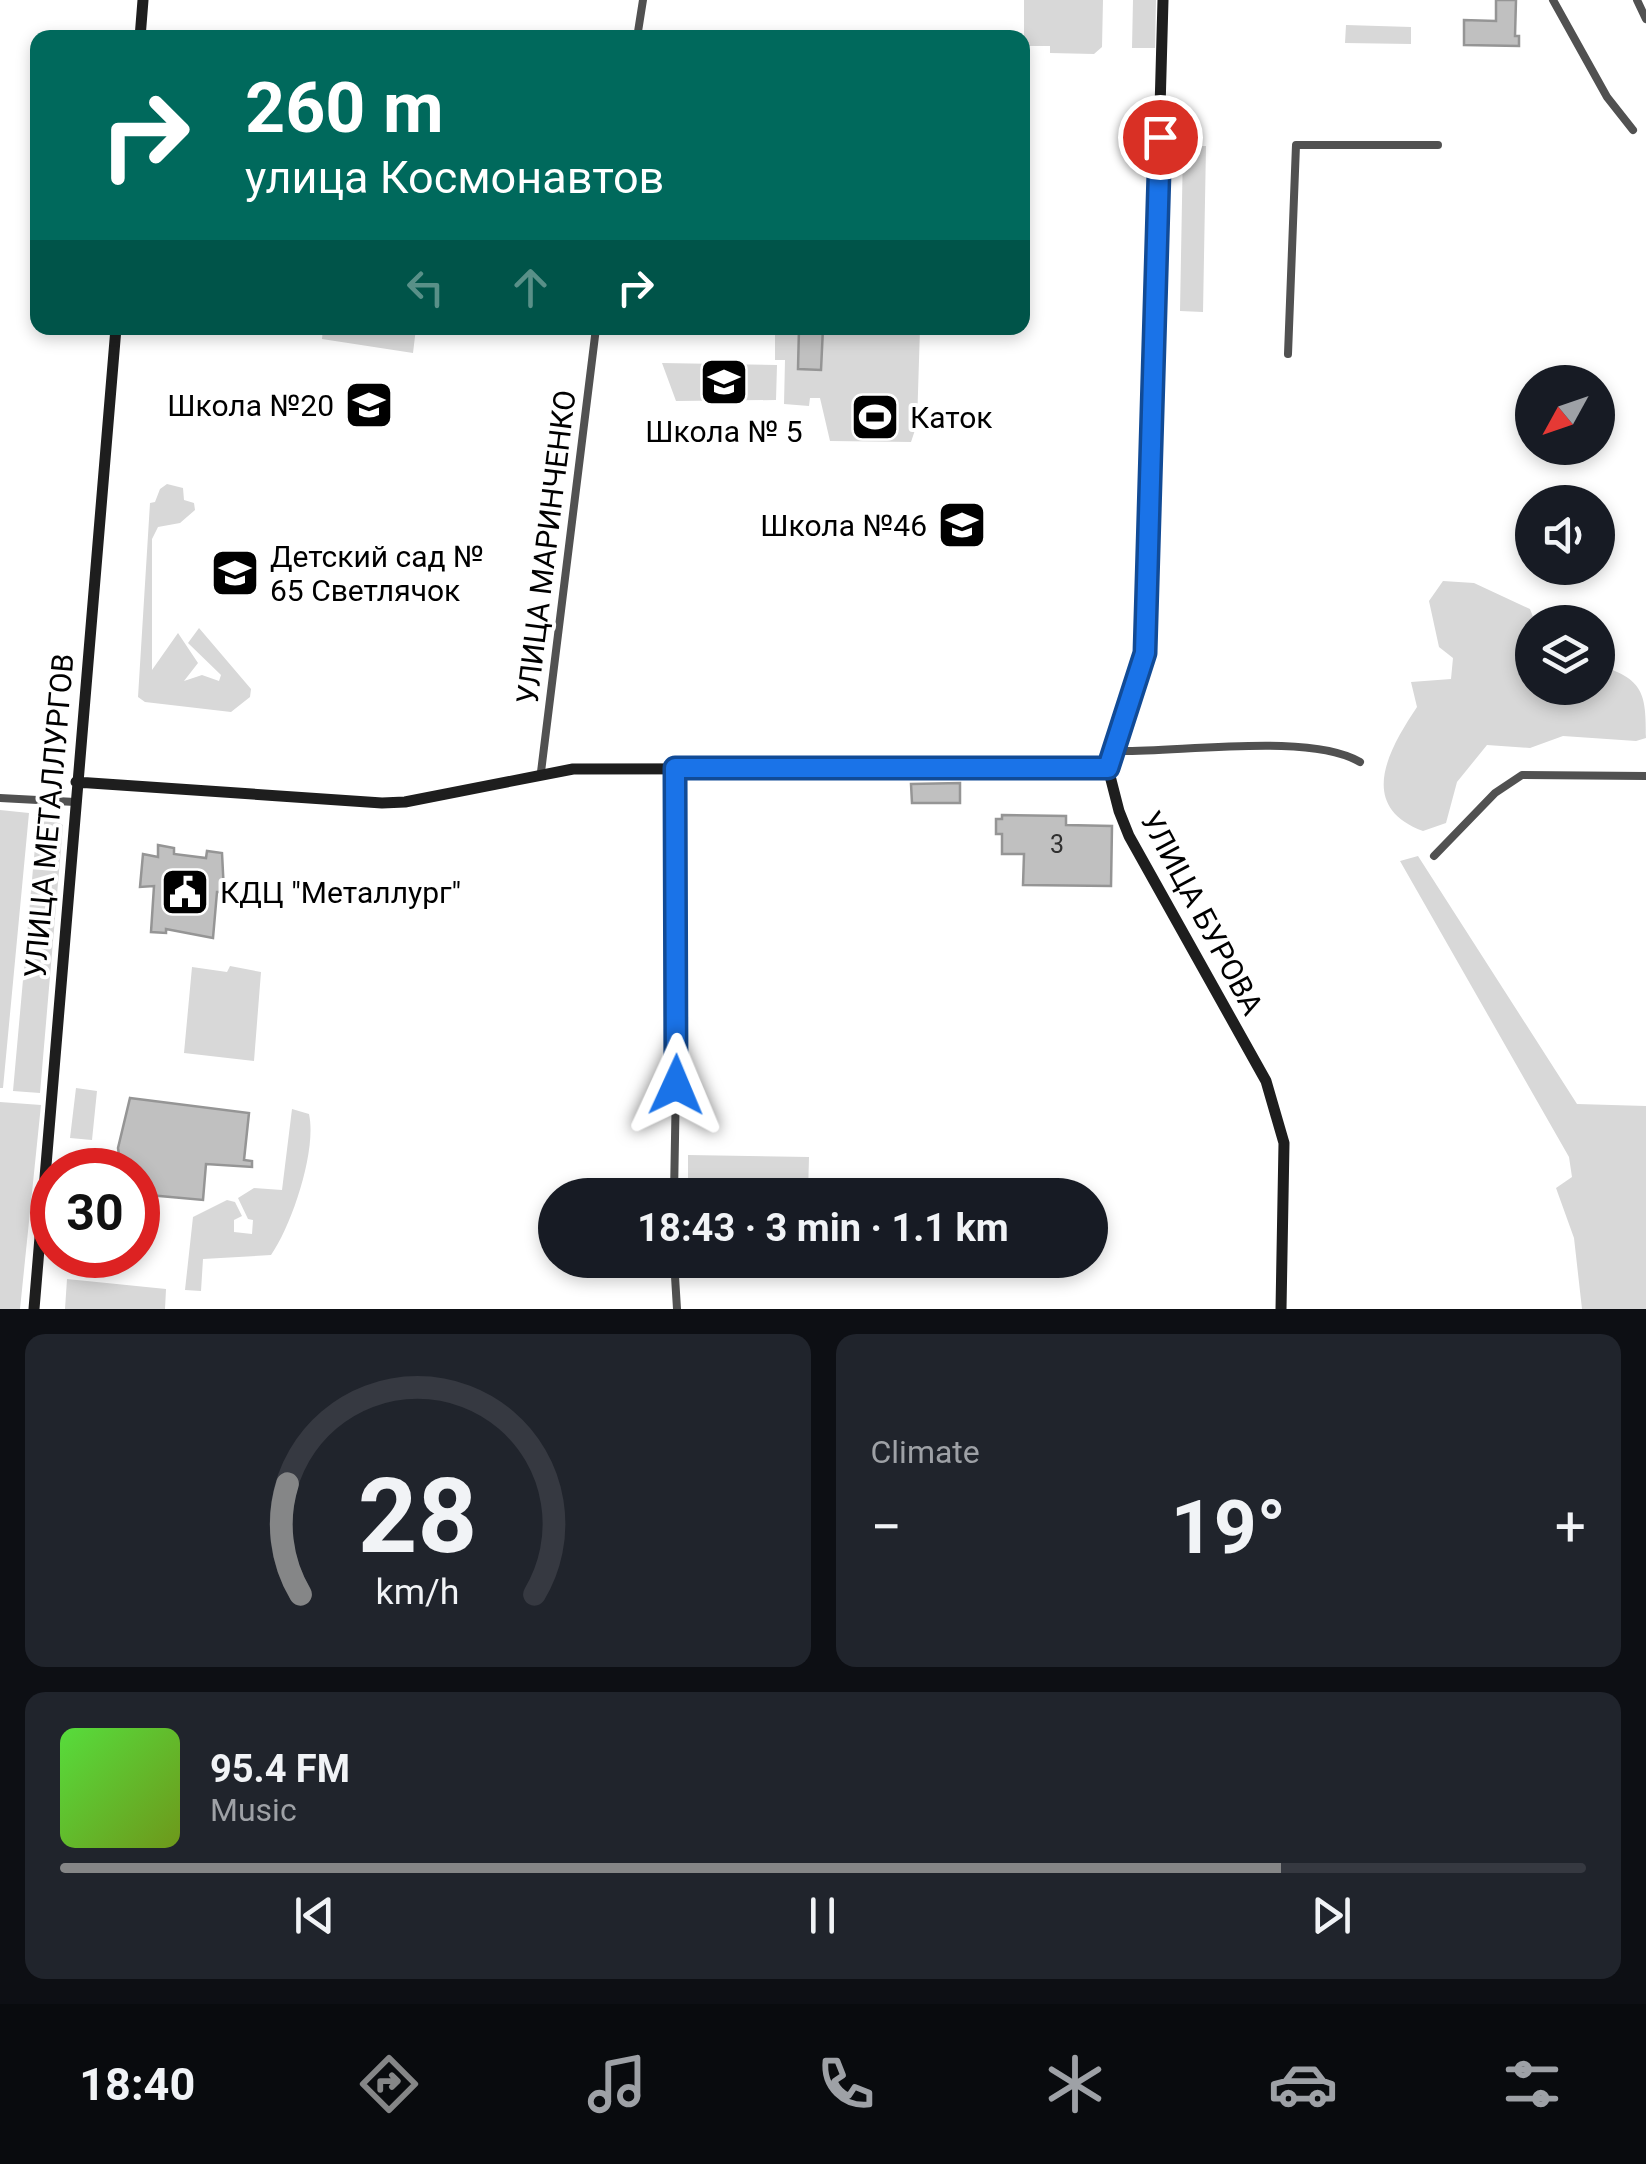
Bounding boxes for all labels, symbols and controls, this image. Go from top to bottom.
text: 260 m [245,67,444,149]
icon: right [80,70,210,200]
pin [1118,95,1203,180]
icon: arrive [1133,110,1188,165]
text: улица Космонавтов [245,151,664,204]
icon: left [398,260,453,315]
icon: ahead [503,260,558,315]
icon: right [608,260,663,315]
school or university icon: Школа № 5 [698,356,750,408]
north arrow [1515,365,1615,465]
map controls [1515,365,1615,705]
school or university icon: Школа №20 [343,379,395,431]
place label: Школа №20 [167,388,334,423]
street label: УЛИЦА МАРИНЧЕНКО [509,388,583,706]
sports icon: Каток [849,391,901,443]
place label: Каток [910,400,993,435]
place label: Школа № 5 [645,414,803,449]
button: sound [1515,485,1615,585]
school or university icon: Школа №46 [936,499,988,551]
place label: Школа №46 [760,508,927,543]
place label: Детский сад № 65 Светлячок [270,539,484,608]
school or university icon: Детский сад № 65 Светлячок [209,547,261,599]
button: layers [1515,605,1615,705]
street label: УЛИЦА МЕТАЛЛУРГОВ [17,652,81,980]
street label: УЛИЦА БУРОВА [1134,805,1271,1021]
house number: 3 [1050,830,1064,859]
public building icon: КДЦ "Металлург" [159,866,211,918]
place label: КДЦ "Металлург" [220,875,461,910]
position arrow [624,1033,728,1137]
speed limit sign: 30 [30,1148,160,1278]
text: 18:43 · 3 min · 1.1 km [637,1206,1009,1250]
text: Climate [871,1433,980,1471]
text: 28 [358,1456,477,1577]
text: 19° [1171,1483,1286,1571]
text: − [871,1495,902,1559]
text: + [1555,1495,1586,1559]
text: km/h [376,1571,460,1613]
text: 95.4 FM [210,1747,350,1791]
text: Music [210,1791,297,1829]
icon: previous [287,1888,342,1943]
icon: pause [795,1888,850,1943]
icon: next [1304,1888,1359,1943]
icon: directions [354,2049,424,2119]
icon: music [582,2049,652,2119]
icon: phone [811,2049,881,2119]
icon: climate [1040,2049,1110,2119]
icon: car [1268,2049,1338,2119]
icon: filters [1497,2049,1567,2119]
text: 18:40 [79,2058,195,2111]

